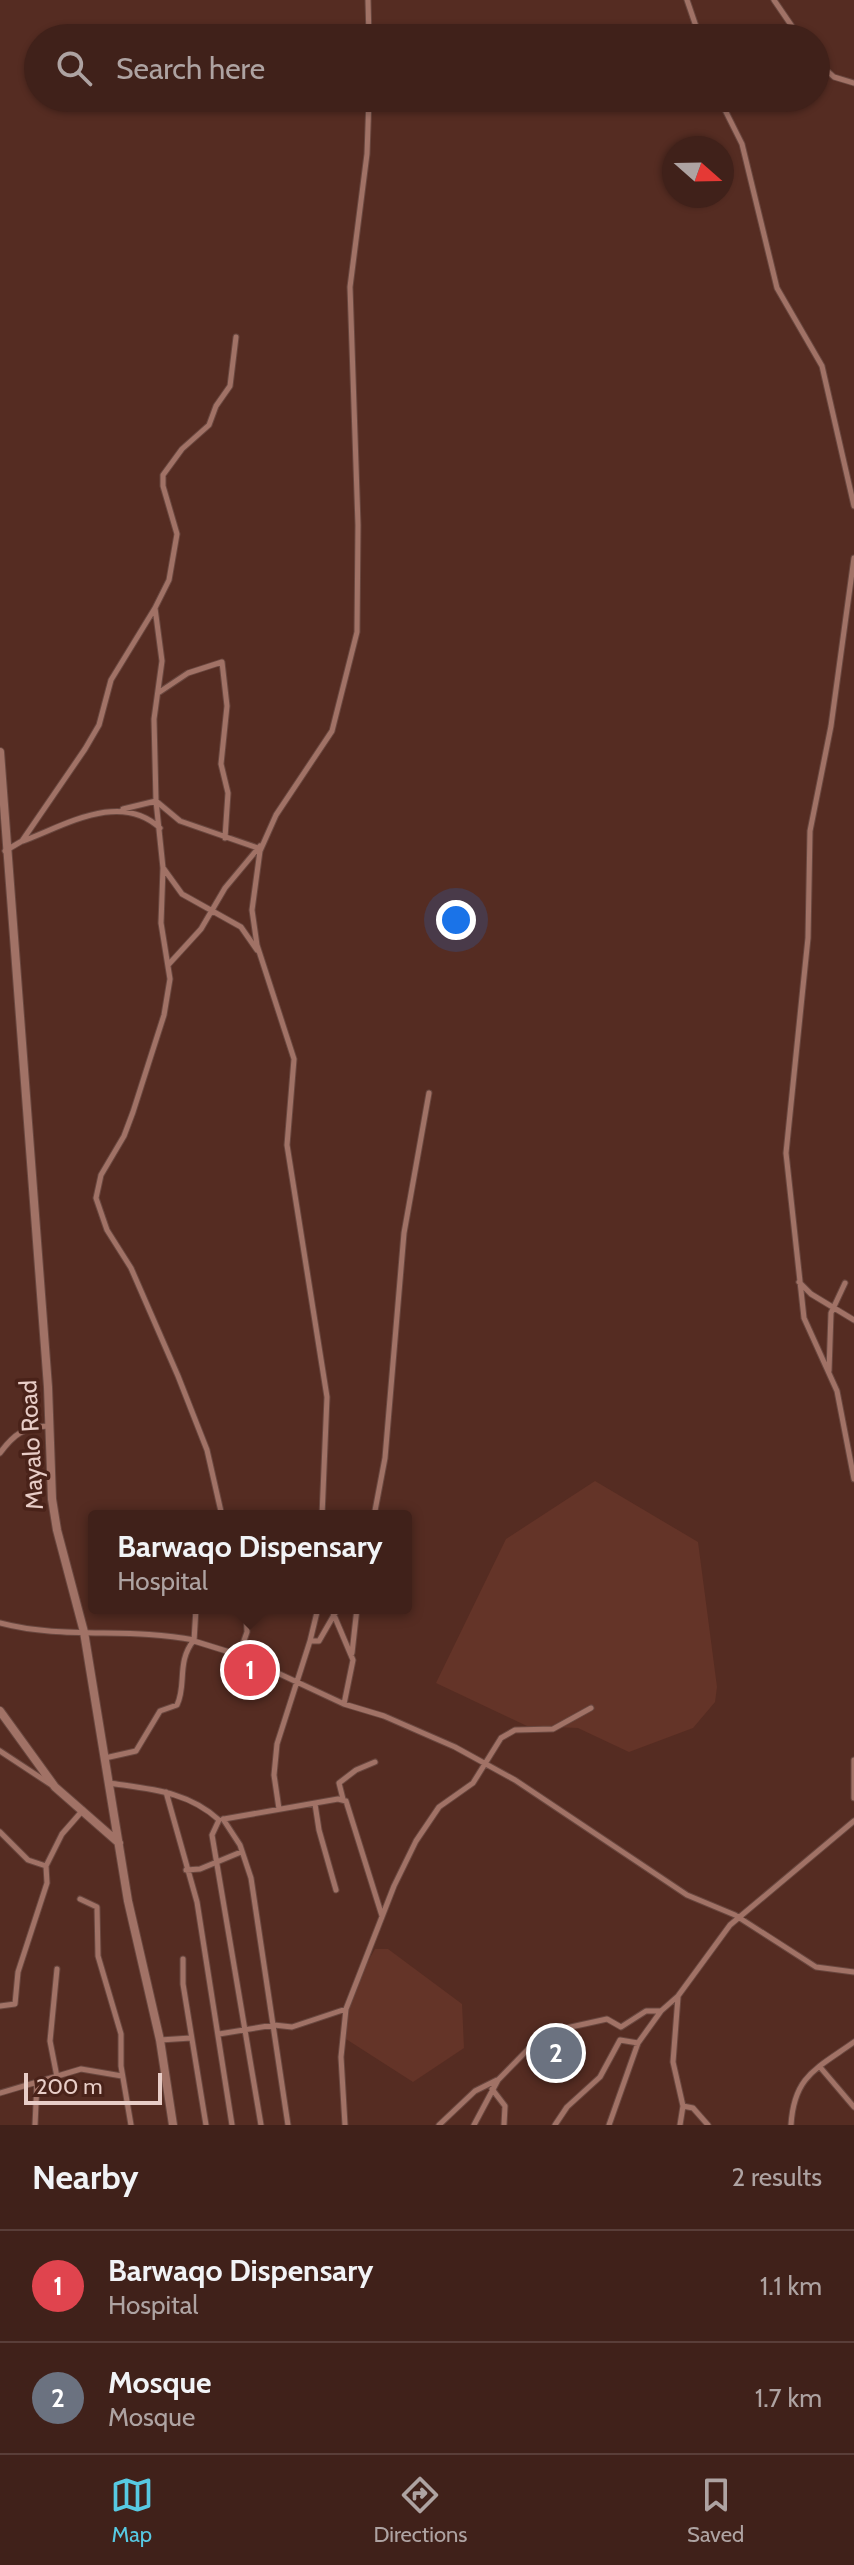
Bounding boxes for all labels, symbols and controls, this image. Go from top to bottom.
search box [24,24,830,112]
icon: search [52,46,96,90]
text: Search here [116,50,265,87]
north arrow [662,136,734,208]
your location [436,900,476,940]
street label: Mayalo Road [13,1379,49,1511]
popup [88,1510,412,1614]
text: Barwaqo Dispensary [117,1528,383,1565]
text: Hospital [117,1565,208,1597]
pin: 1 [224,1640,276,1700]
pin: 2 [530,2023,582,2083]
scale bar [24,2069,162,2105]
text: 200 m [36,2073,102,2100]
text: Nearby [32,2156,139,2198]
text: 2 results [731,2161,822,2193]
text: Barwaqo Dispensary [108,2252,373,2289]
text: 1 [53,2270,63,2302]
text: 1.1 km [760,2270,822,2302]
text: Hospital [108,2289,198,2321]
text: Mosque [108,2364,212,2401]
text: 2 [51,2382,65,2414]
text: 1.7 km [755,2382,822,2414]
text: Mosque [108,2401,195,2433]
tab: Map [110,2473,154,2548]
tab: Directions [373,2473,467,2548]
tab: Saved [687,2473,744,2548]

